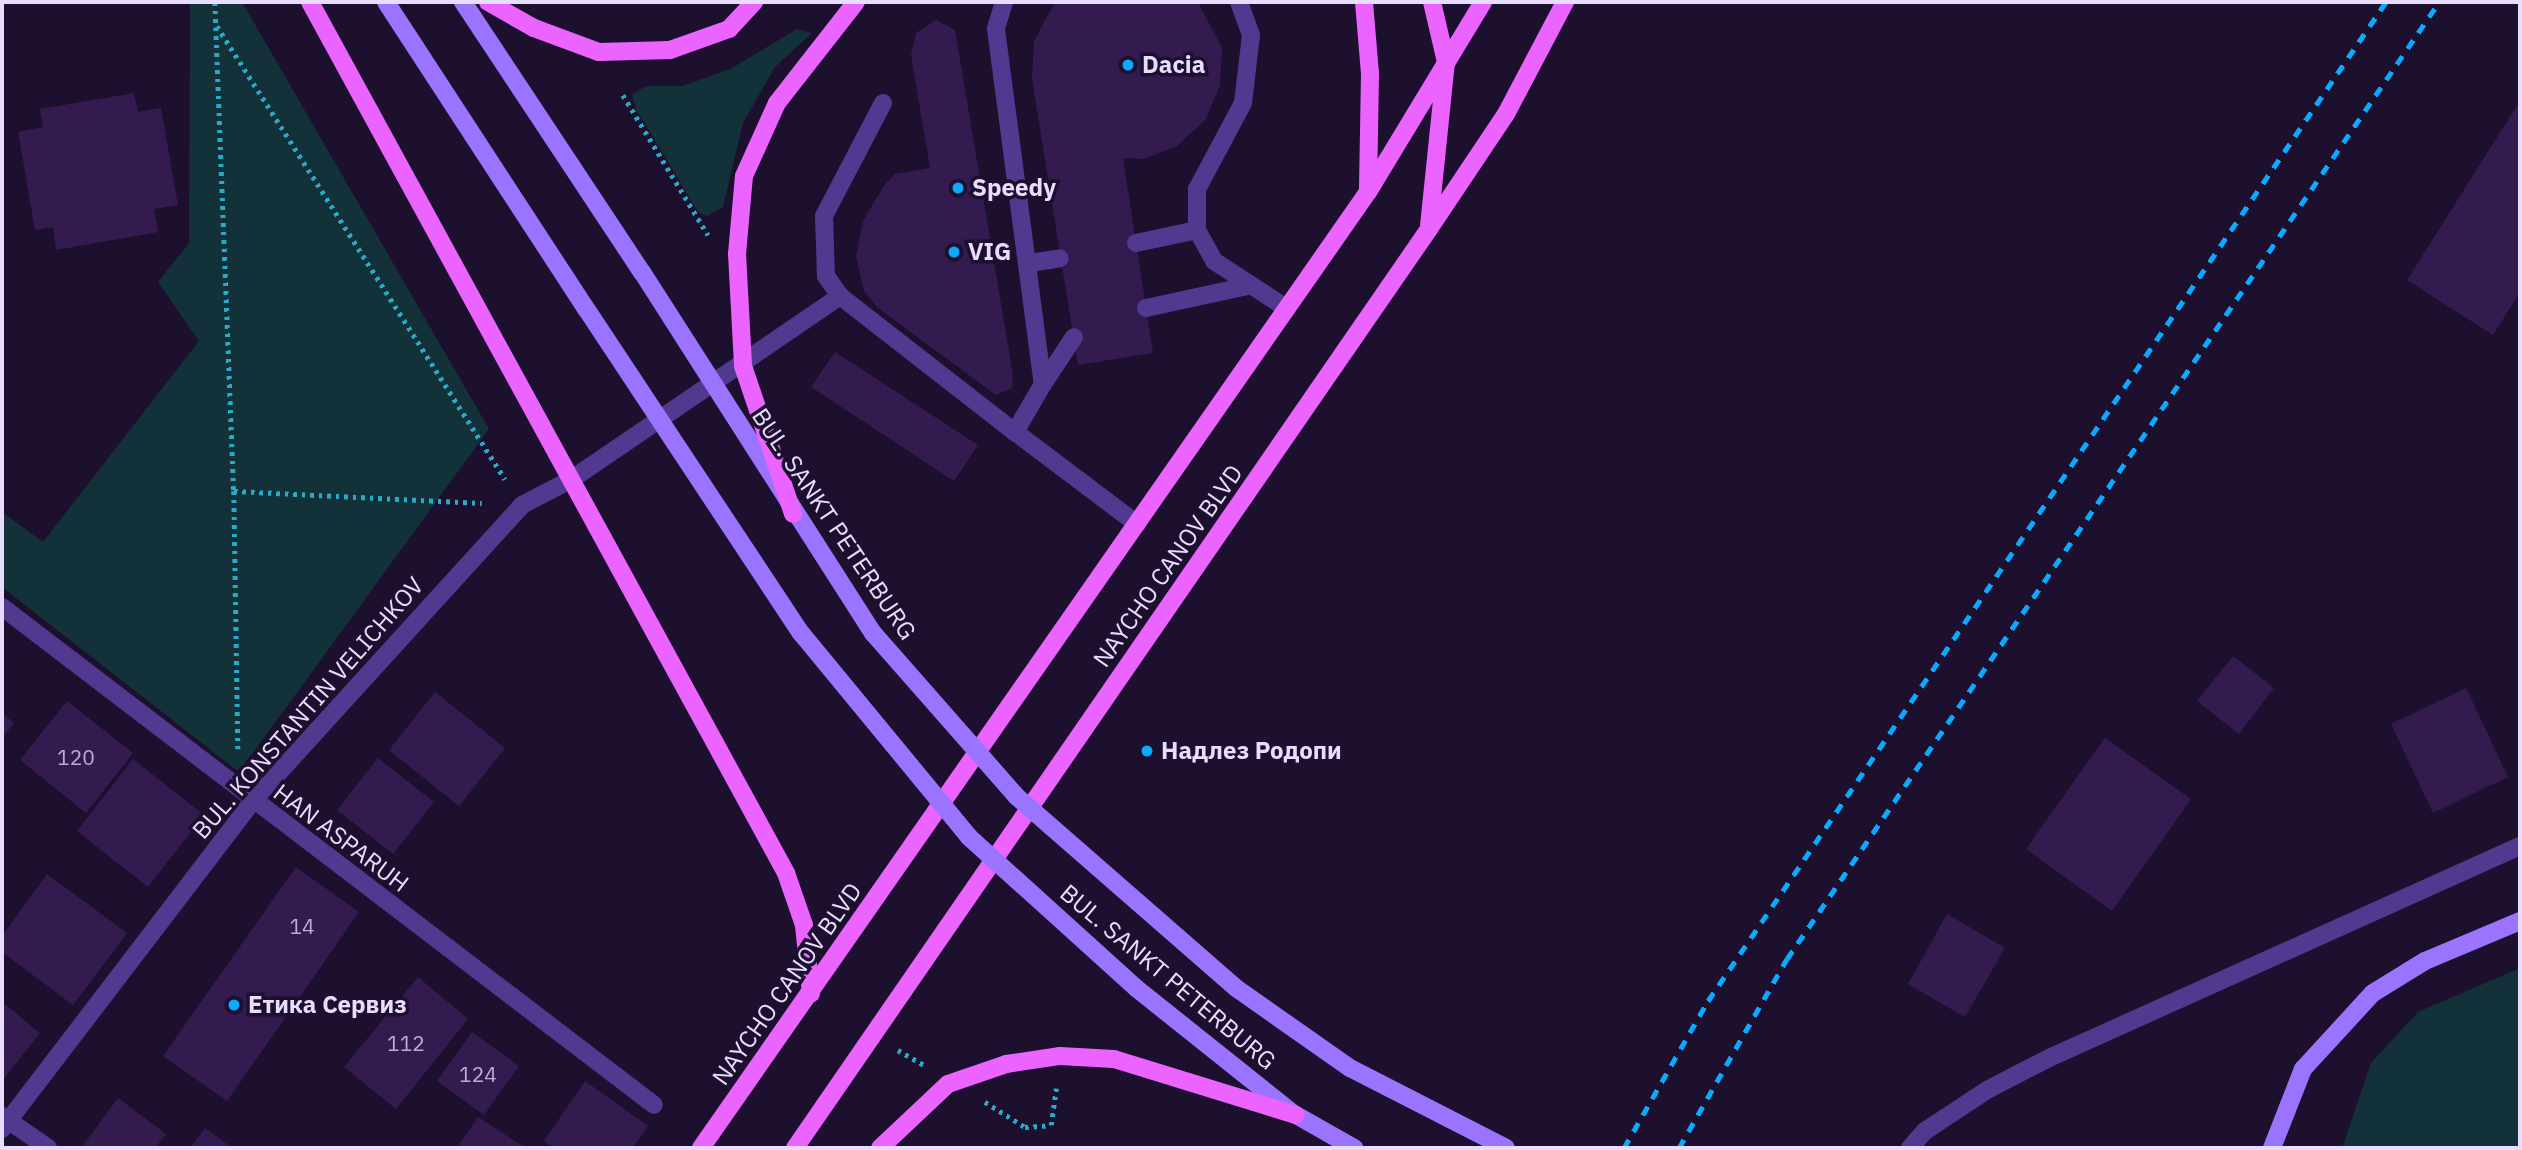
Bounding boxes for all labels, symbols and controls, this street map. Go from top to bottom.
place label: Dacia [1142,51,1205,79]
marker: Dacia [1120,57,1136,73]
place label: Speedy [972,174,1056,202]
marker: Speedy [950,180,966,196]
place label: VIG [968,238,1011,266]
marker: VIG [946,244,962,260]
street label: BUL. SANKT PETERBURG [746,403,922,645]
street label: NAYCHO CANOV BLVD [1087,459,1249,673]
street label: BUL. KONSTANTIN VELICHKOV [186,571,430,845]
place label: Надлез Родопи [1161,737,1342,765]
marker: Надлез Родопи [1139,743,1155,759]
house number: 120 [57,744,95,770]
street label: HAN ASPARUH [268,778,414,898]
street label: NAYCHO CANOV BLVD [706,877,868,1091]
street label: BUL. SANKT PETERBURG [1054,878,1282,1076]
house number: 14 [289,913,315,939]
place label: Етика Сервиз [248,991,407,1019]
marker: Етика Сервиз [226,997,242,1013]
house number: 112 [387,1030,425,1056]
house number: 124 [459,1061,497,1087]

